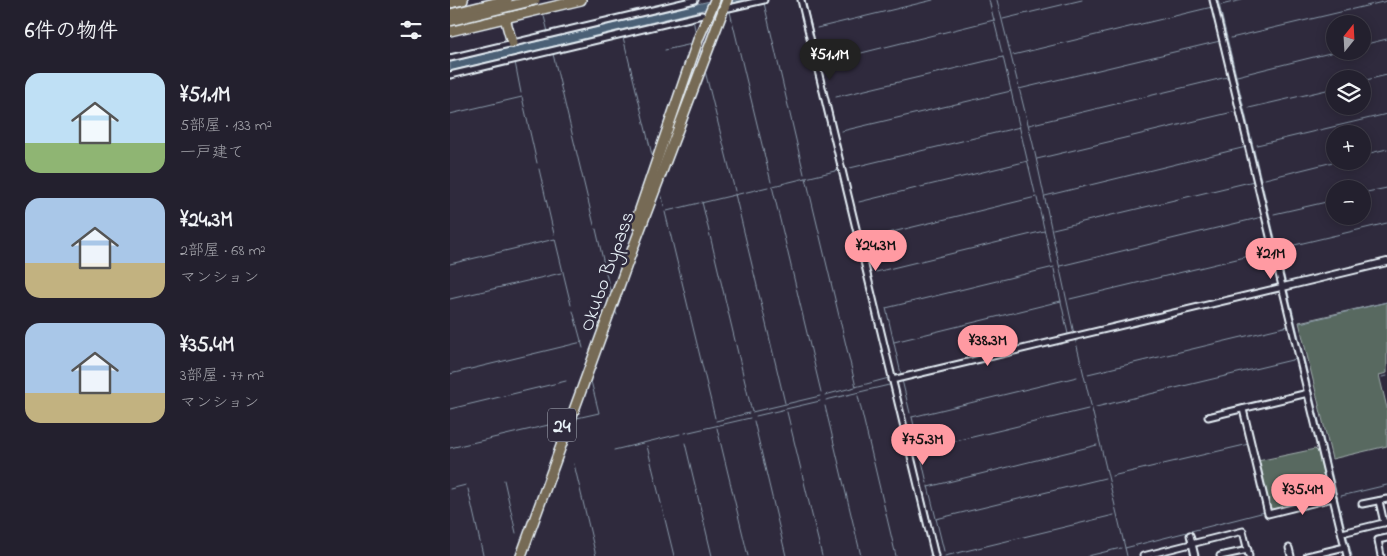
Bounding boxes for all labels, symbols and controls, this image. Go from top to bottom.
north arrow [1326,15,1371,60]
map controls [1326,15,1371,225]
icon: filters [397,16,425,44]
text: 6件の物件 [25,17,118,47]
pin: ¥51.1M [789,38,871,81]
text: ¥51.1M [811,43,849,67]
button: layers [1326,70,1371,115]
text: ¥51.1M [180,81,231,111]
icon: home [65,93,125,153]
text: 5部屋 · 133 m² [180,114,272,138]
button: + [1326,125,1371,170]
text: 一戸建て [180,141,244,165]
button: − [1326,180,1371,225]
text: ¥24.3M [180,206,233,236]
street label: Okubo Bypass [573,208,644,336]
icon: home [65,218,125,278]
pin: ¥24.3M [835,230,917,272]
text: ¥24.3M [856,234,896,258]
pin: ¥21M [1241,238,1301,280]
text: 2部屋 · 68 m² [180,239,266,263]
text: ¥21M [1257,242,1286,266]
text: マンション [180,266,259,290]
pin: ¥38.3M [947,324,1029,367]
text: ¥38.3M [969,329,1007,353]
text: ¥35.4M [180,331,235,361]
icon: home [65,343,125,403]
text: 3部屋 · 77 m² [180,364,264,388]
text: マンション [180,391,259,415]
road number: 24 [548,408,576,442]
pin: ¥75.3M [882,424,964,466]
text: ¥75.3M [902,428,944,452]
pin: ¥35.4M [1262,474,1344,516]
text: ¥35.4M [1282,478,1324,502]

